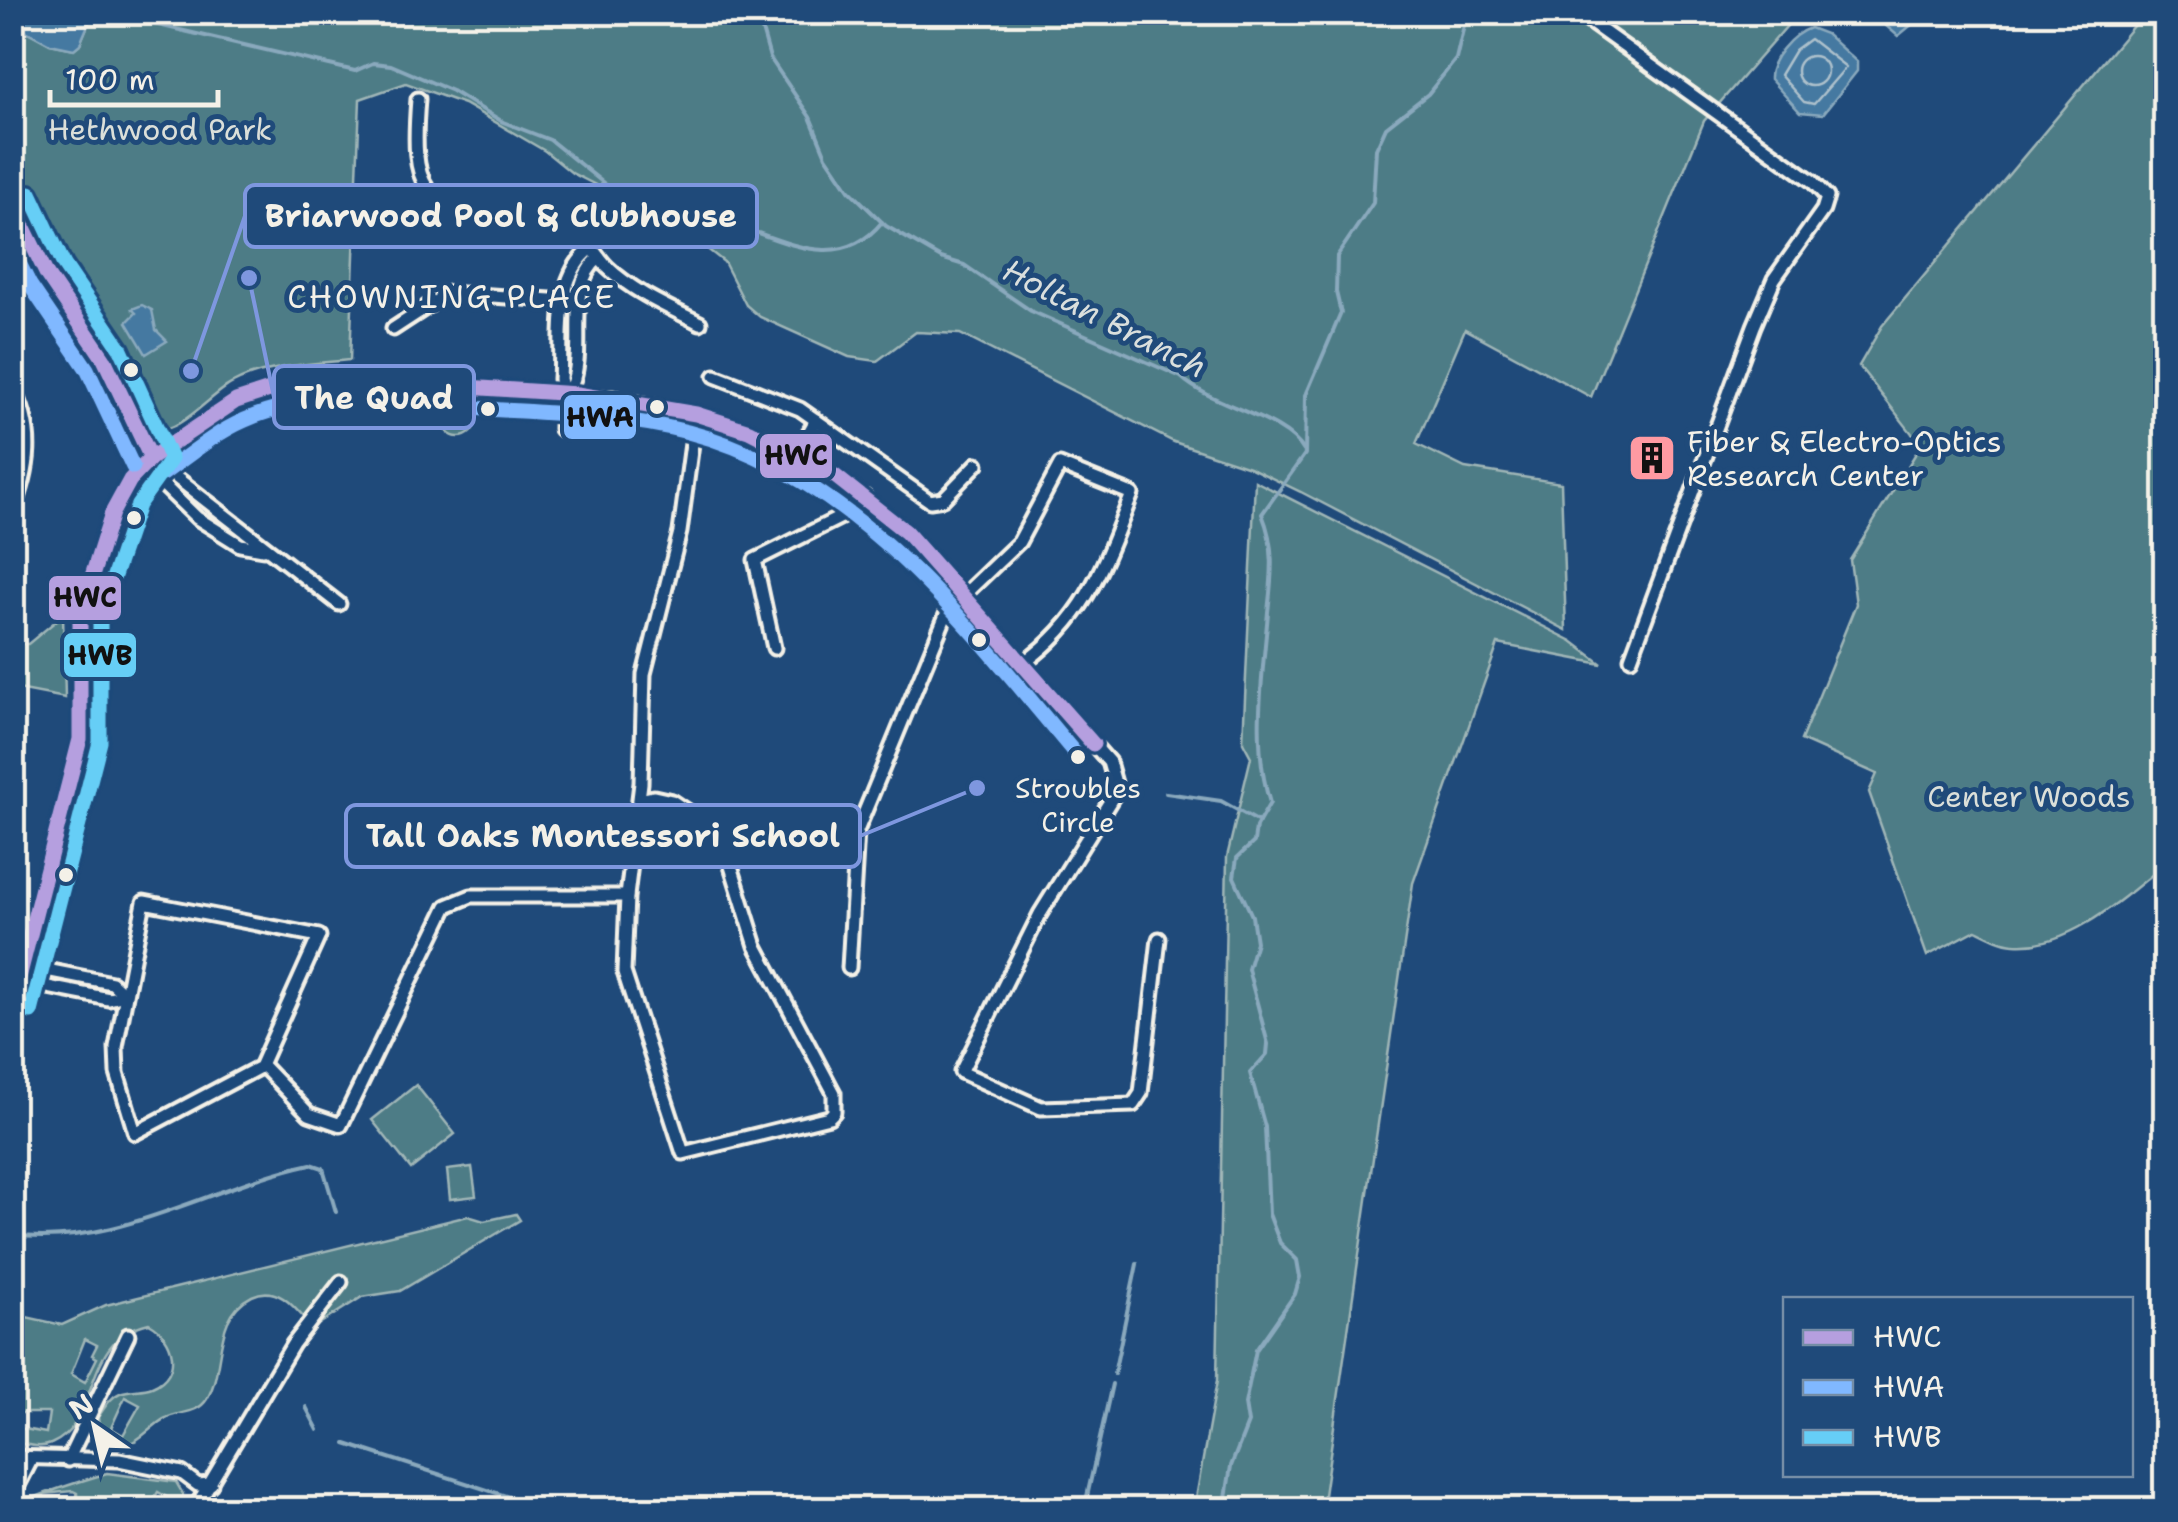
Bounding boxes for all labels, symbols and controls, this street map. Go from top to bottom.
scale bar [50,45,218,107]
text: 100 m [65,59,155,100]
park label: Hethwood Park [48,109,272,150]
callout: Briarwood Pool & Clubhouse [245,185,757,247]
text: Briarwood Pool & Clubhouse [265,194,737,237]
water label: Holtan Branch [996,248,1214,388]
district label: CHOWNING PLACE [287,275,617,318]
unlabelled marker [121,360,141,380]
callout: The Quad [274,366,474,428]
text: The Quad [294,376,454,419]
line badge: HWA [562,393,638,441]
unlabelled marker [647,397,667,417]
text: HWA [566,398,634,436]
unlabelled marker [478,399,498,419]
place label: Fiber & Electro-Optics Research Center [1687,421,2002,496]
line badge: HWC [758,432,834,480]
building icon: Fiber & Electro-Optics Research Center [1626,432,1678,484]
text: HWC [764,436,828,474]
unlabelled marker [124,508,144,528]
line badge: HWC [47,574,123,622]
text: HWC [53,578,117,616]
unlabelled marker [969,630,989,650]
line badge: HWB [62,631,138,679]
text: HWB [67,636,133,674]
marker: Stroubles Circle [1068,747,1088,767]
place label: Stroubles Circle [1015,769,1141,841]
park label: Center Woods [1927,776,2131,817]
callout: Tall Oaks Montessori School [346,805,860,867]
text: Tall Oaks Montessori School [366,814,840,857]
unlabelled marker [56,865,76,885]
legend [1783,1297,2133,1477]
text: HWC [1873,1316,1942,1357]
text: HWA [1873,1366,1944,1407]
north arrow [45,1377,145,1477]
text: N [61,1384,101,1428]
text: HWB [1873,1416,1942,1457]

